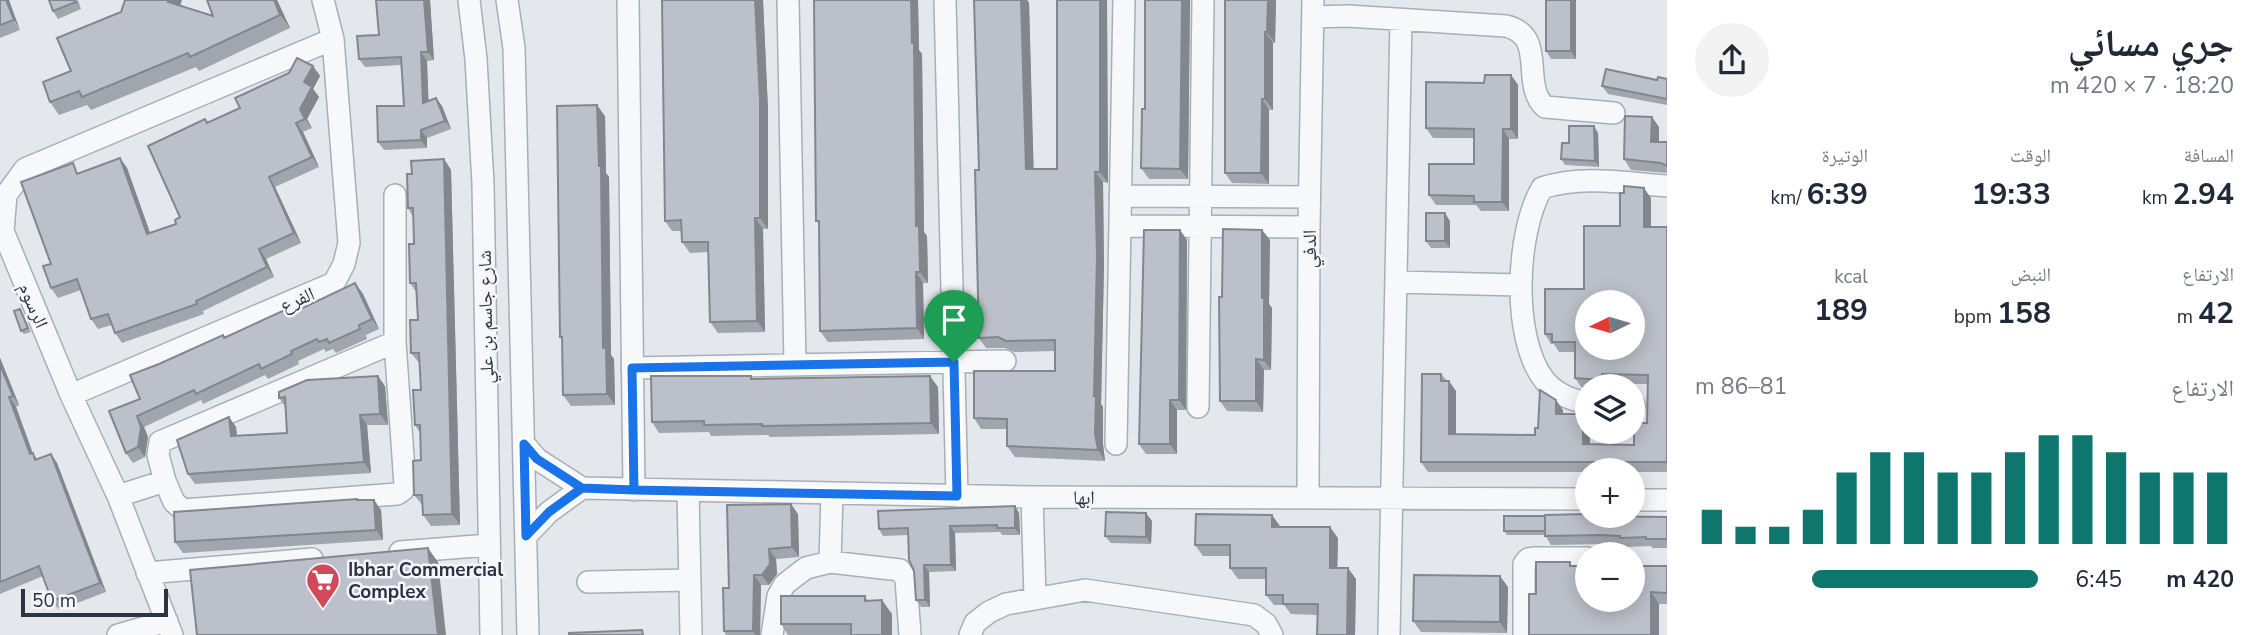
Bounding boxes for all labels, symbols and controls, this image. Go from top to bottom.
text: جري مسائي [2068,18,2234,69]
button: share [1695,23,1769,97]
text: 18:20 · 7 × 420 m [2050,70,2234,101]
text: الوتيرة [1822,143,1868,169]
text: الوقت [2010,143,2051,169]
text: المسافة [2184,143,2234,169]
text: 6:39 [1807,174,1868,215]
text: 19:33 [1972,174,2051,215]
text: 2.94 [2173,174,2234,215]
text: /km [1771,185,1807,211]
text: km [2142,185,2173,211]
street label: الدفي [1297,230,1325,268]
street label: شارع جاسم بن علي [472,250,502,384]
text: النبض [2010,262,2051,288]
text: الارتفاع [2182,262,2234,288]
text: kcal [1834,264,1868,290]
street label: الرسوم [12,279,54,332]
street label: الفرع [276,281,319,319]
pin [924,290,984,362]
north arrow [1575,290,1645,360]
map controls [1575,290,1645,612]
text: 189 [1814,290,1868,331]
text: 158 [1997,293,2051,334]
text: 42 [2198,293,2234,334]
icon: arrive [935,301,973,339]
text: bpm [1954,304,1997,330]
text: m [2177,304,2198,330]
text: 81–86 m [1695,371,1787,402]
text: الارتفاع [2171,373,2234,404]
button: layers [1575,374,1645,444]
button: + [1575,458,1645,528]
street label: ابها [1073,485,1095,511]
button: − [1575,542,1645,612]
place label: Ibhar Commercial Complex [348,557,503,605]
supermarket icon: Ibhar Commercial Complex [304,561,342,610]
text: 6:45 [2075,564,2122,595]
text: 420 m [2166,564,2234,595]
scale bar [21,586,168,618]
text: 50 m [32,588,76,614]

